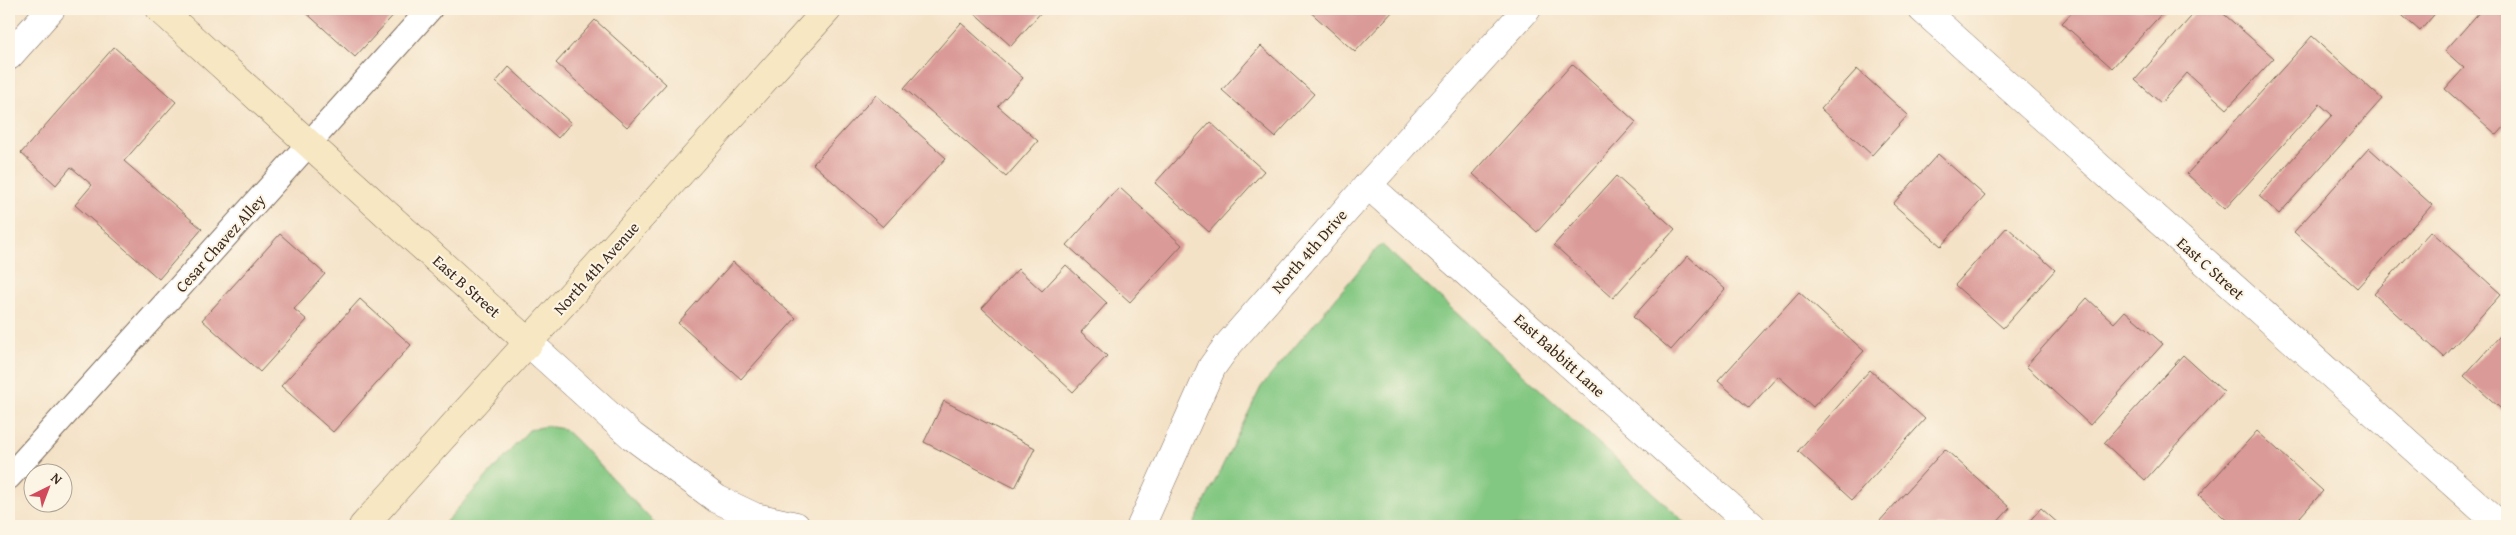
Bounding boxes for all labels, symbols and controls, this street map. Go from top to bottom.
street label: Cesar Chavez Alley [169,188,271,297]
street label: North 4th Drive [1265,203,1353,299]
street label: North 4th Avenue [547,216,645,320]
street label: East C Street [2172,231,2250,305]
street label: East B Street [428,249,507,323]
street label: East Babbitt Lane [1509,307,1611,403]
north arrow [22,462,72,512]
text: N [47,468,67,489]

